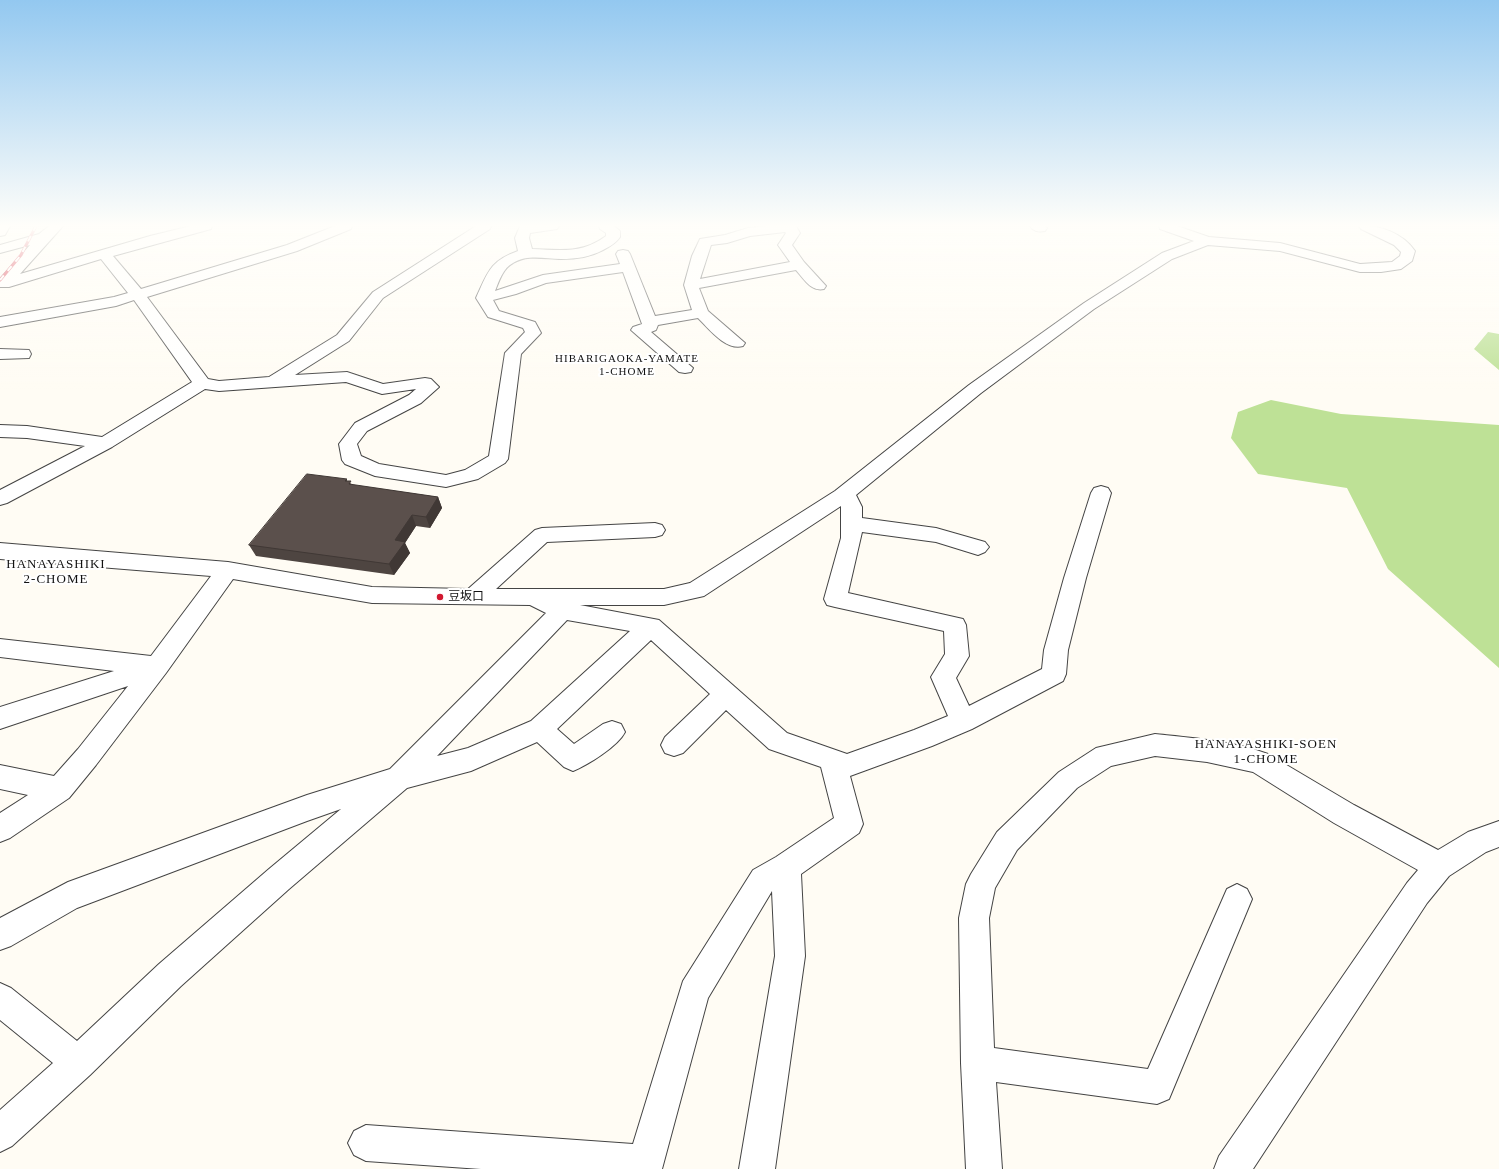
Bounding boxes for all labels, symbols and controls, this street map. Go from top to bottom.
district label: HIBARIGAOKA-YAMATE 1-CHOME [555,352,699,378]
district label: HANAYASHIKI 2-CHOME [6,557,106,588]
place label: 豆坂口 [448,590,484,604]
marker: 豆坂口 [435,592,445,602]
district label: HANAYASHIKI-SOEN 1-CHOME [1195,737,1337,768]

